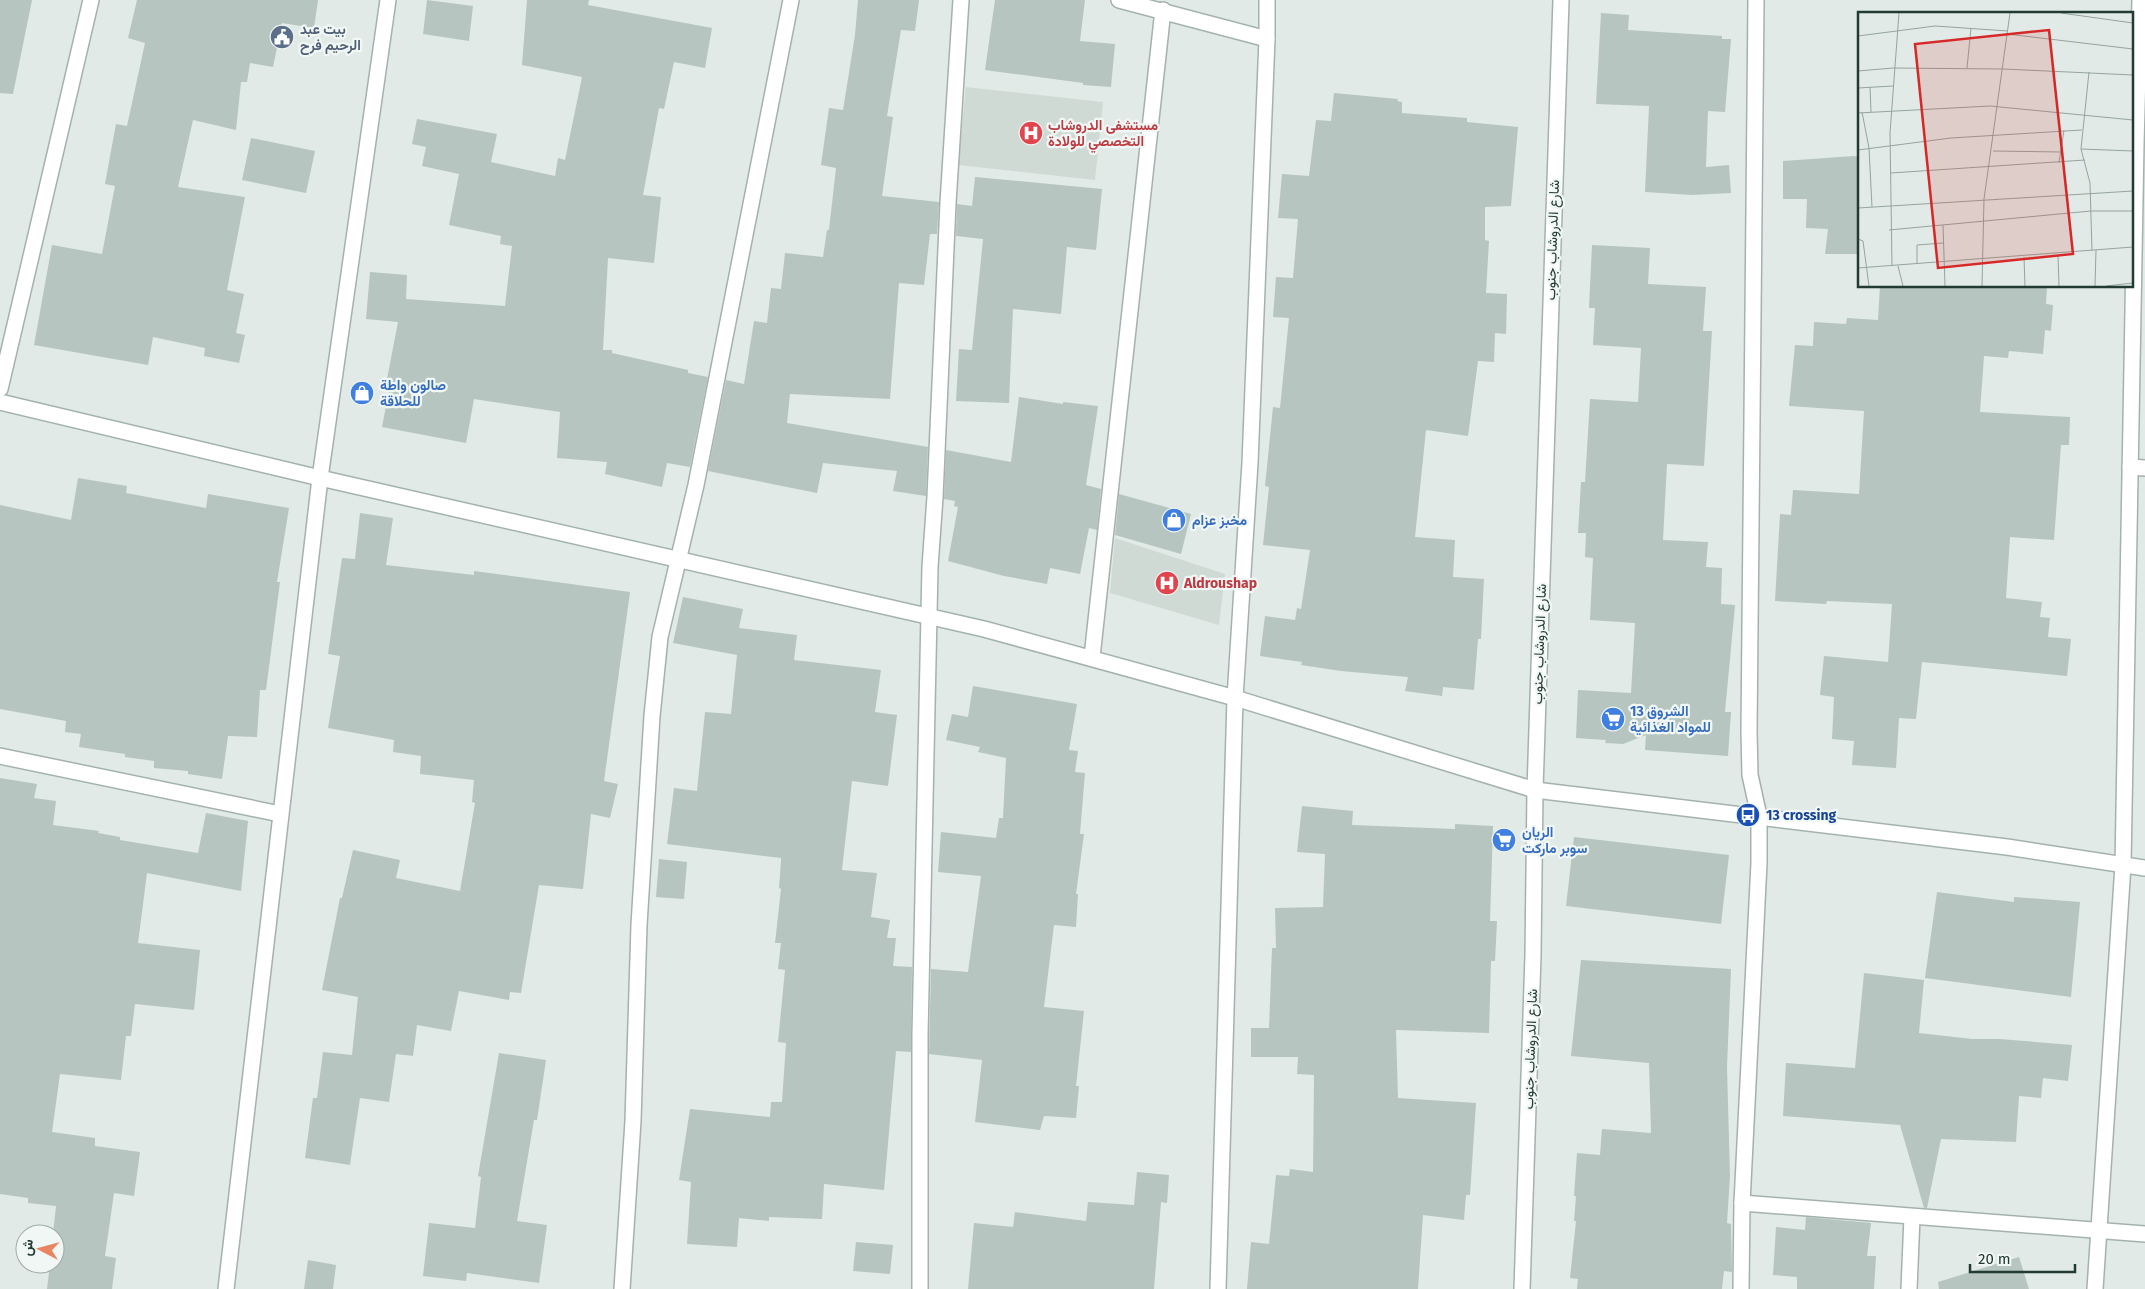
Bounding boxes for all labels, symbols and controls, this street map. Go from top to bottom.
inset map [1858,12,2132,288]
place label: بيت عبد الرحيم فرح [300,21,361,55]
public building icon: بيت عبد الرحيم فرح [269,24,295,50]
place label: مستشفى الدروشاب التخصصي للولادة [1048,117,1159,153]
hospital icon: مستشفى الدروشاب التخصصي للولادة [1018,120,1044,146]
street label: شارع الدروشاب جنوب [1542,179,1565,301]
place label: صالون واطة للحلاقة [380,377,446,410]
shop icon: صالون واطة للحلاقة [349,380,375,406]
shop icon: مخبز عزام [1161,507,1187,533]
place label: مخبز عزام [1192,512,1248,529]
hospital icon: Aldroushap [1154,570,1180,596]
place label: Aldroushap [1183,575,1257,592]
street label: شارع الدروشاب جنوب [1529,583,1552,705]
place label: الشروق 13 للمواد الغذائية [1630,703,1711,736]
supermarket icon: الشروق 13 للمواد الغذائية [1600,706,1626,732]
bus stop icon: 13 crossing [1735,802,1761,828]
place label: 13 crossing [1766,807,1837,824]
place label: الريان سوبر ماركت [1522,824,1587,857]
supermarket icon: الريان سوبر ماركت [1491,827,1517,853]
street label: شارع الدروشاب جنوب [1520,988,1543,1110]
north arrow [15,1224,65,1274]
text: ش [18,1238,37,1257]
scale bar [1970,1242,2075,1274]
text: 20 m [1978,1250,2011,1268]

